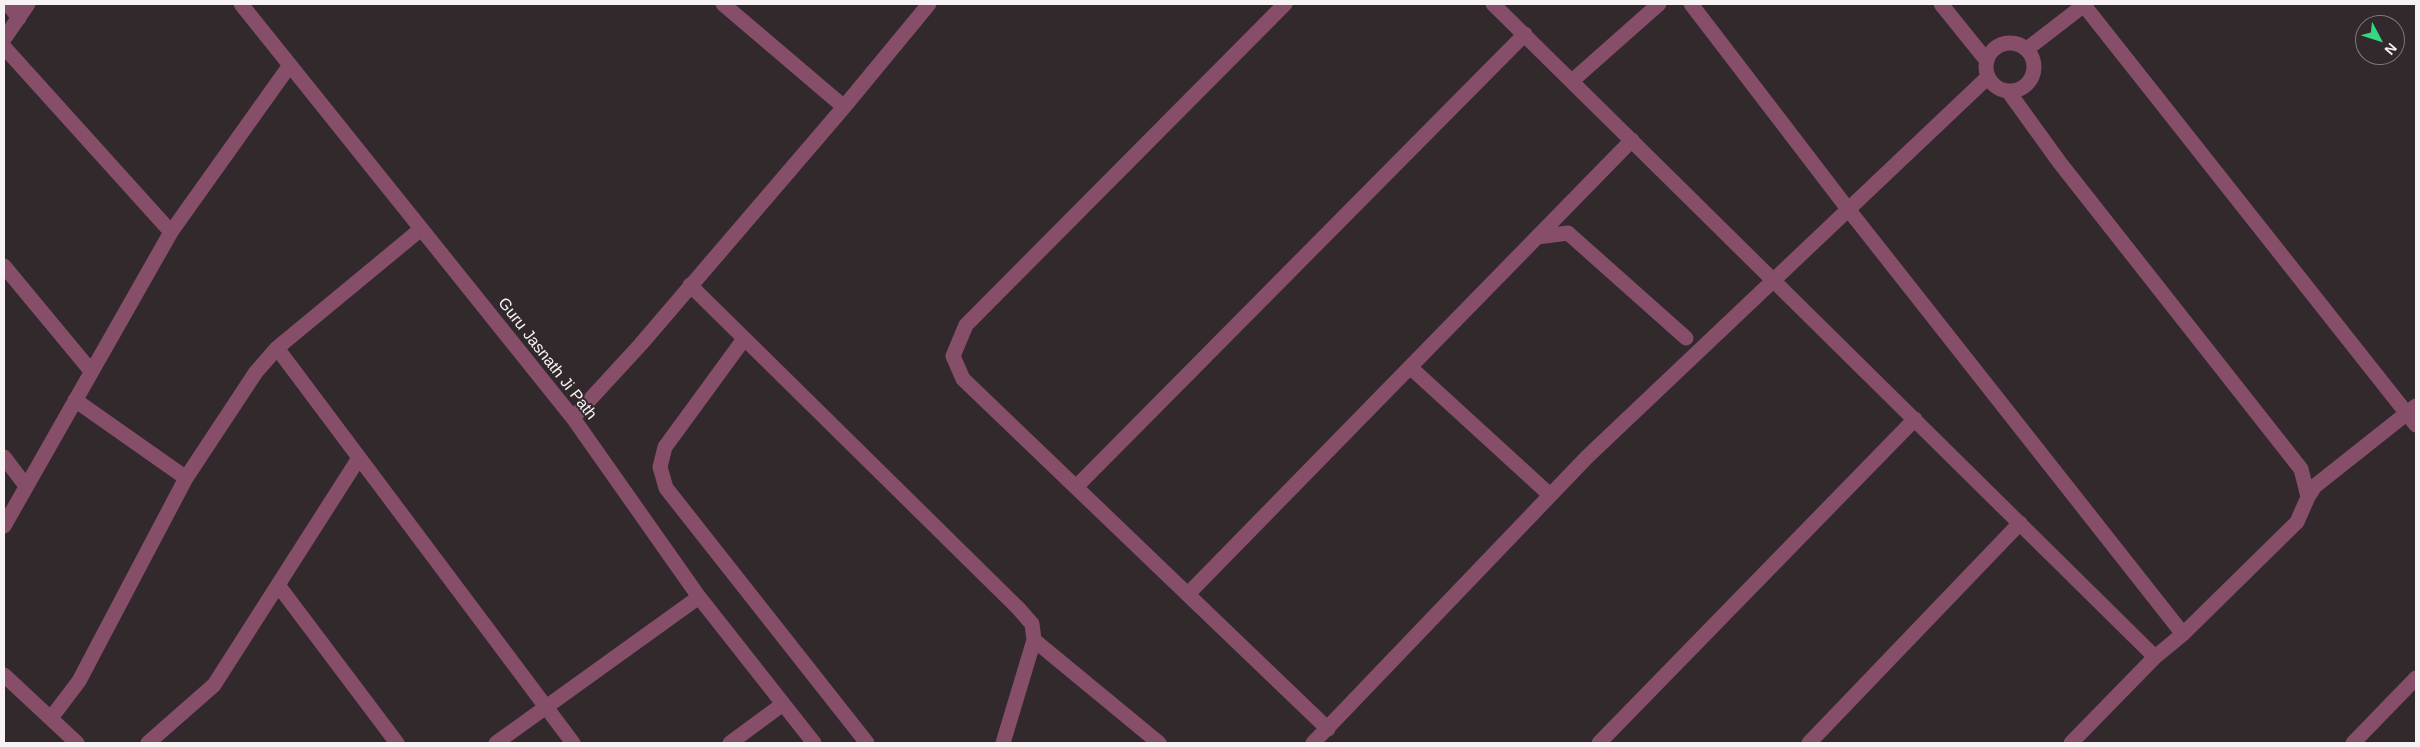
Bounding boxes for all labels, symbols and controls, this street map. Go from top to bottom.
north arrow [2355,15,2405,65]
text: N [2381,40,2400,58]
street label: Guru Jasnath Ji Path [493,294,601,424]

